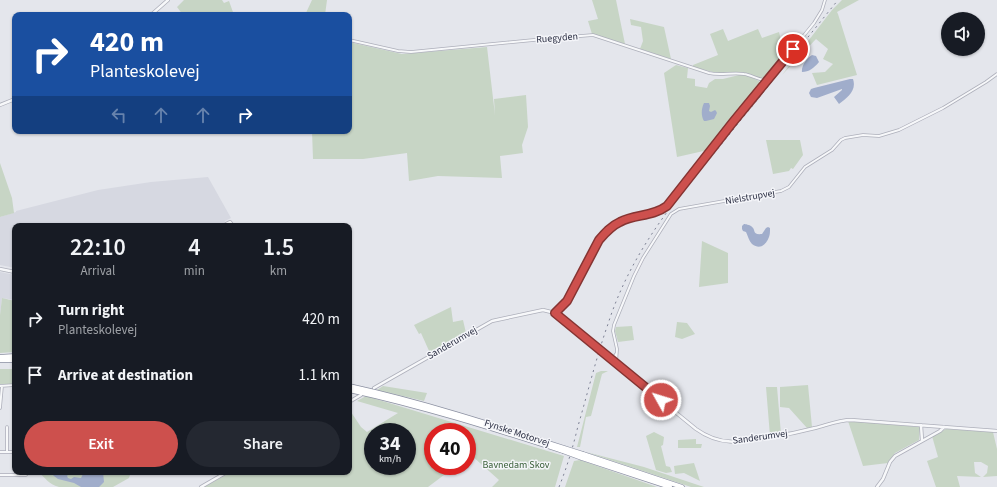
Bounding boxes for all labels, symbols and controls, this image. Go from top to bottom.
map controls [941,12,985,56]
button: sound [941,12,985,56]
text: 420 m [90,22,164,62]
icon: right [24,28,76,80]
street label: Ruegyden [536,29,578,47]
pin [776,32,810,66]
icon: arrive [782,38,804,60]
text: Planteskolevej [90,59,200,84]
icon: left [108,104,130,126]
icon: ahead [150,104,172,126]
icon: ahead [192,104,214,126]
icon: right [234,104,256,126]
street label: Nielstrupvej [724,186,776,208]
text: 22:10 [70,230,126,265]
text: 4 [188,230,200,265]
text: 1.5 [263,230,294,265]
text: Arrival [80,262,115,280]
text: min [184,262,205,280]
text: km [270,262,287,280]
text: Turn right [58,300,124,321]
icon: right [24,308,46,330]
text: 420 m [302,309,340,330]
text: Planteskolevej [58,321,137,339]
street label: Sanderumvej [424,323,480,363]
icon: arrive [24,364,46,386]
text: Arrive at destination [58,365,193,386]
text: 1.1 km [298,365,340,386]
position arrow [640,379,682,421]
street label: Fynske Motorvej [483,416,551,450]
button: Exit [24,421,178,467]
button: Share [186,421,340,467]
speed limit sign: 40 [424,423,476,475]
street label: Sanderumvej [731,426,789,448]
text: 34 [379,430,401,458]
text: km/h [379,452,401,466]
park label: Bavnedam Skov [482,458,550,472]

